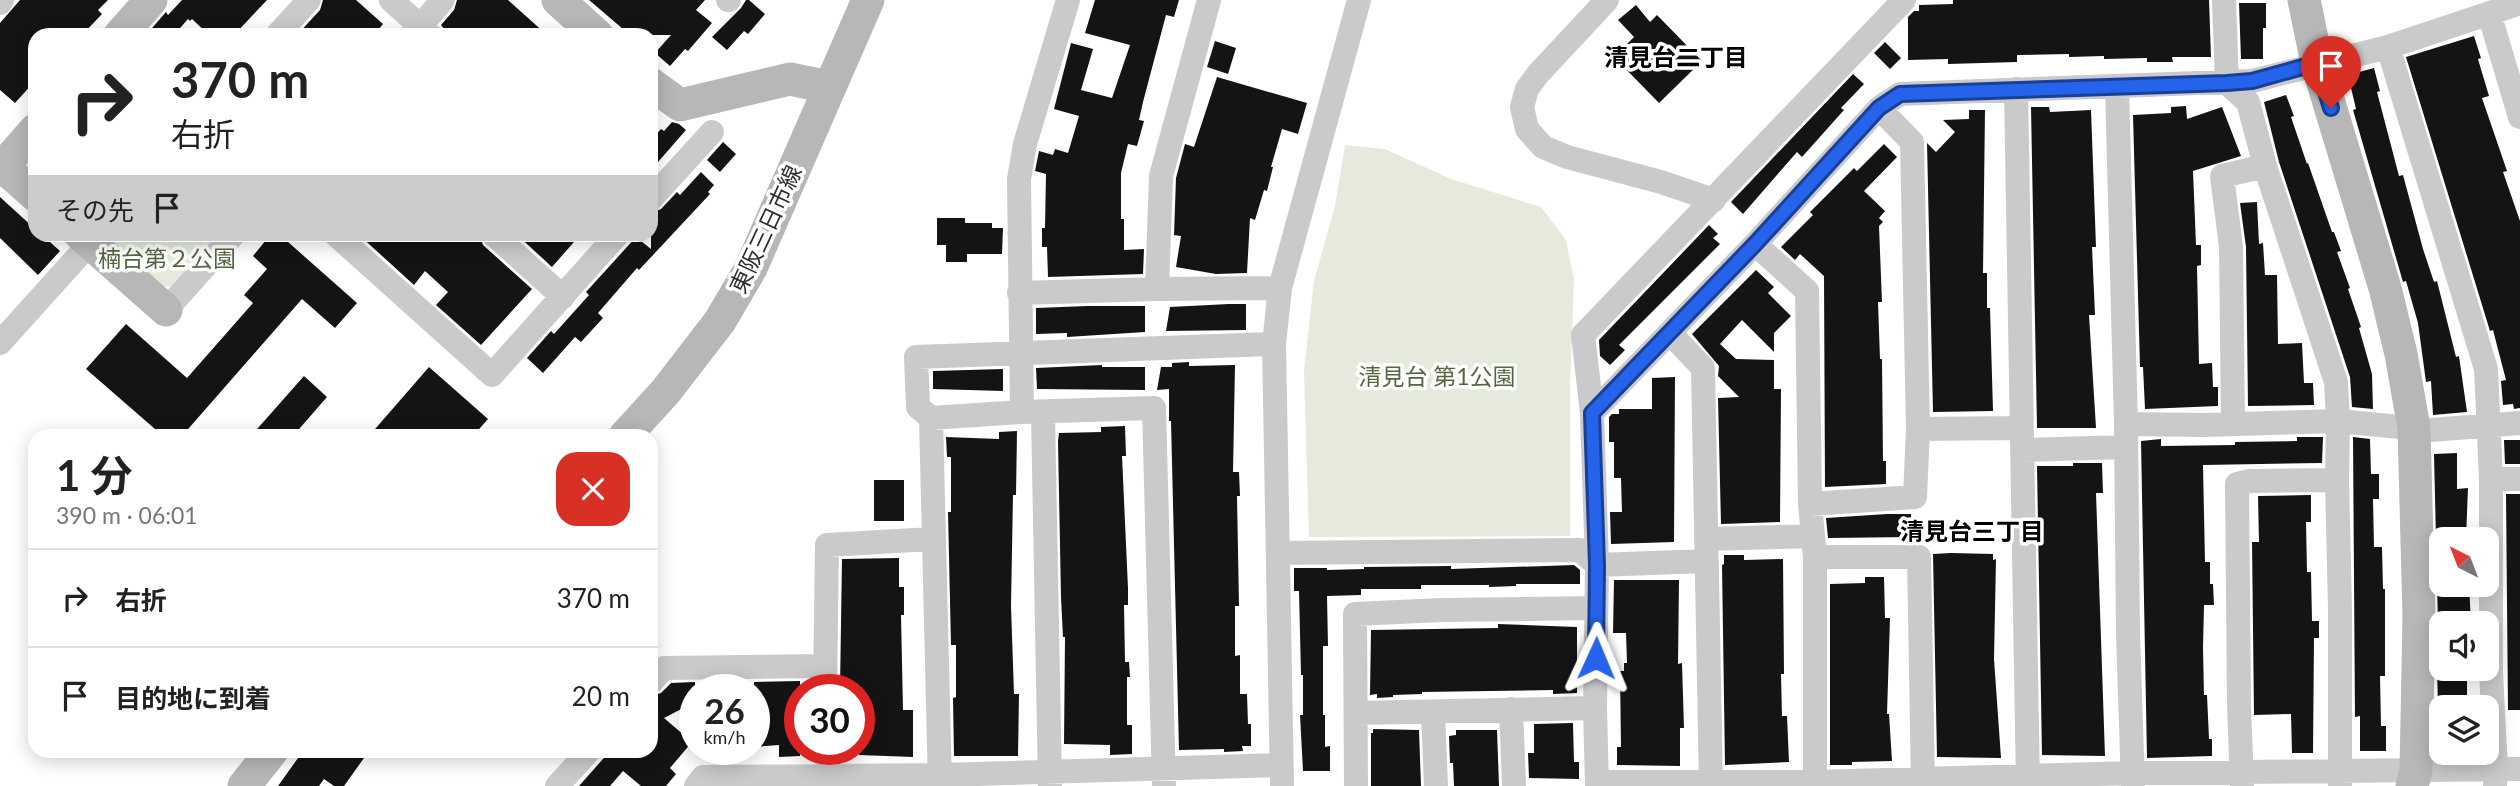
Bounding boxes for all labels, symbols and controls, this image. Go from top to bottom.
pin [2301,36,2361,108]
district label: 清見台二丁目 [1604,42,1748,71]
icon: arrive [2312,47,2350,85]
text: 370 m [171,50,309,108]
icon: right [56,56,147,147]
text: 右折 [171,114,235,153]
street label: 東阪三日市線 [723,161,807,297]
icon: arrive [148,189,186,227]
text: その先 [56,194,134,226]
park label: 楠台第２公園 [98,244,236,272]
park label: 清見台 第1公園 [1358,362,1516,390]
text: 1 分 [56,450,133,500]
button: close [556,452,630,526]
text: 390 m · 06:01 [56,501,198,529]
district label: 清見台三丁目 [1900,516,2044,545]
north arrow [2429,527,2499,597]
map controls [2429,527,2499,765]
icon: right [56,579,94,617]
text: 370 m [557,582,630,614]
text: 右折 [115,584,167,616]
button: sound [2429,611,2499,681]
position arrow [1559,621,1633,695]
speed limit sign: 30 [784,674,875,765]
icon: arrive [56,677,94,715]
text: 20 m [572,680,630,712]
text: 目的地に到着 [115,682,271,714]
text: 26 [704,689,745,731]
button: layers [2429,695,2499,765]
text: km/h [703,726,746,748]

